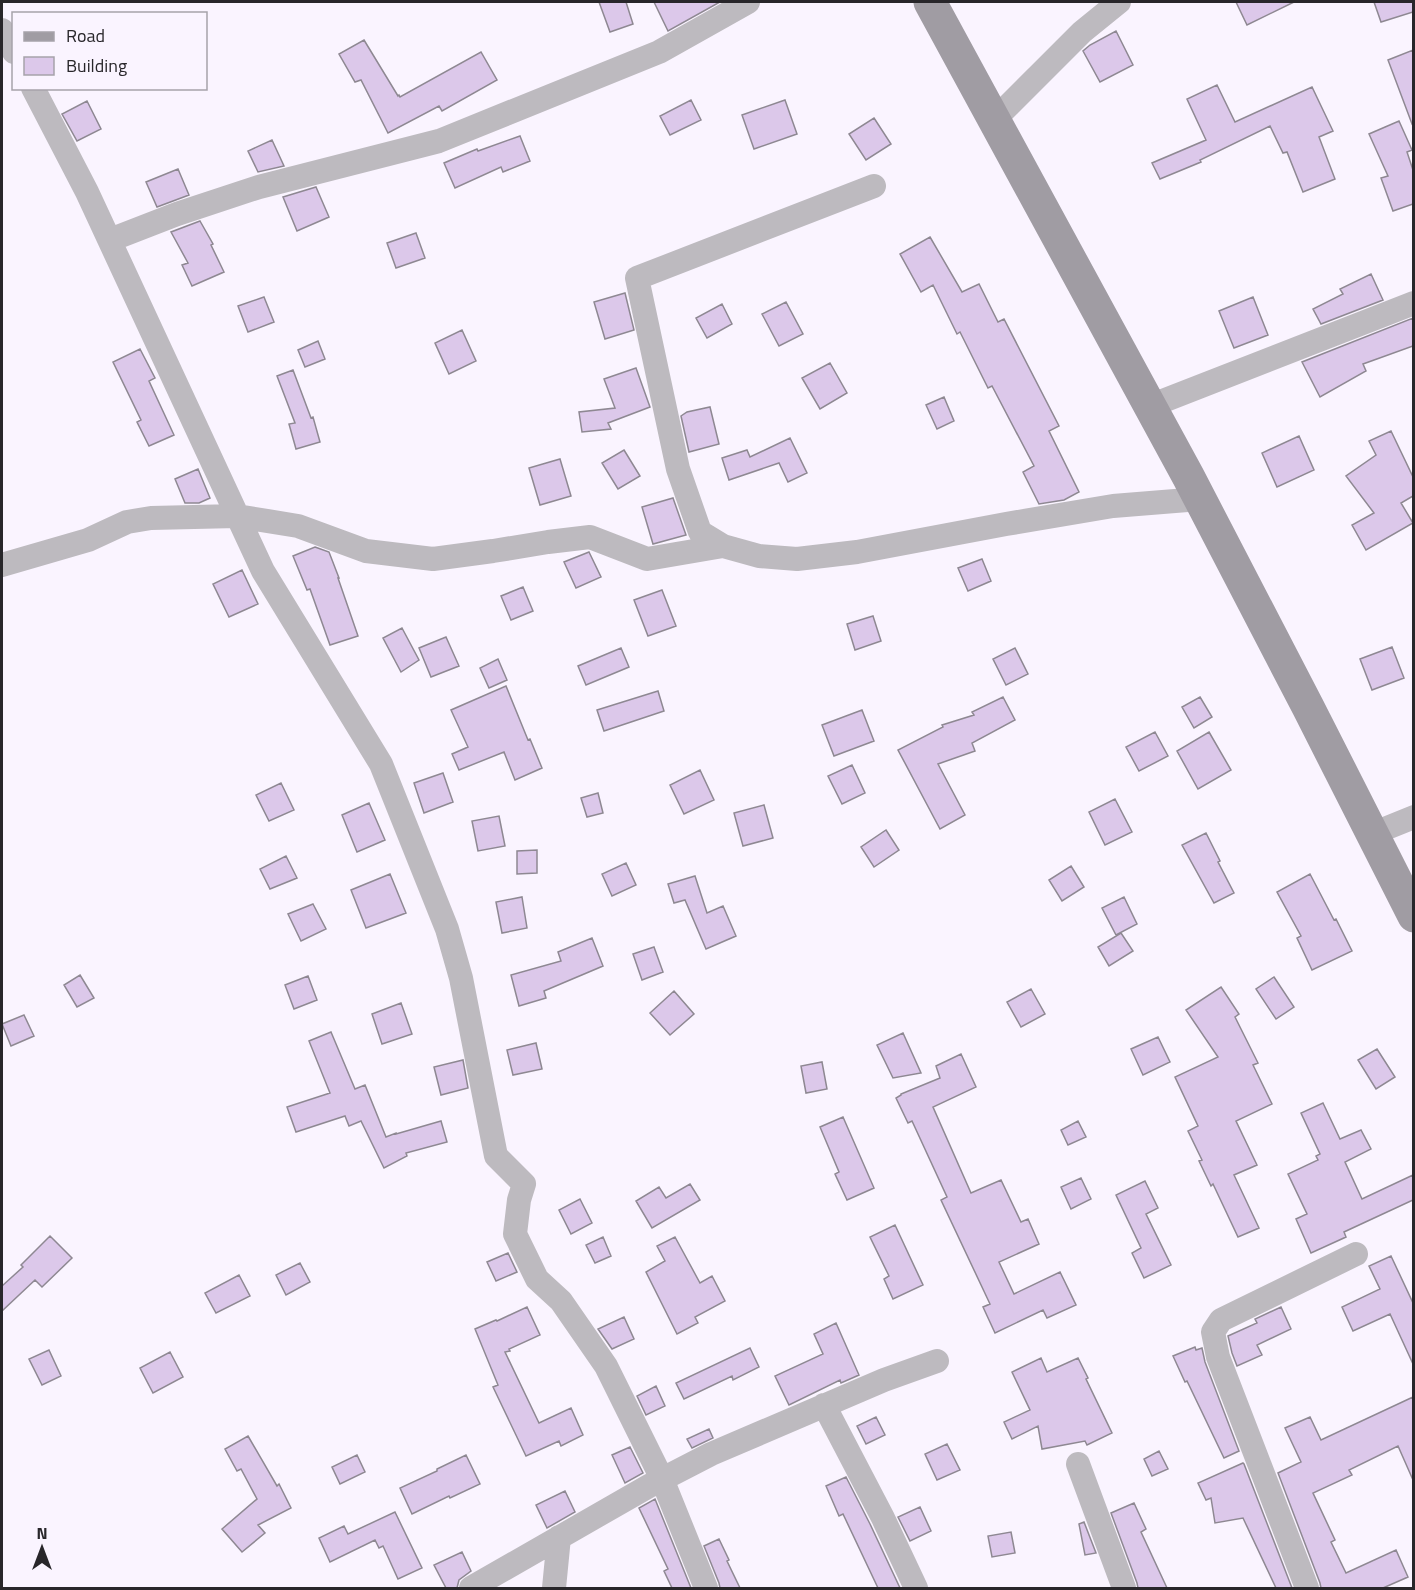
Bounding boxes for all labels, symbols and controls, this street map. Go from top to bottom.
legend [12,12,207,90]
text: Road [66,22,105,49]
text: Building [66,52,127,79]
north arrow [12,1518,72,1578]
text: N [36,1521,48,1545]

